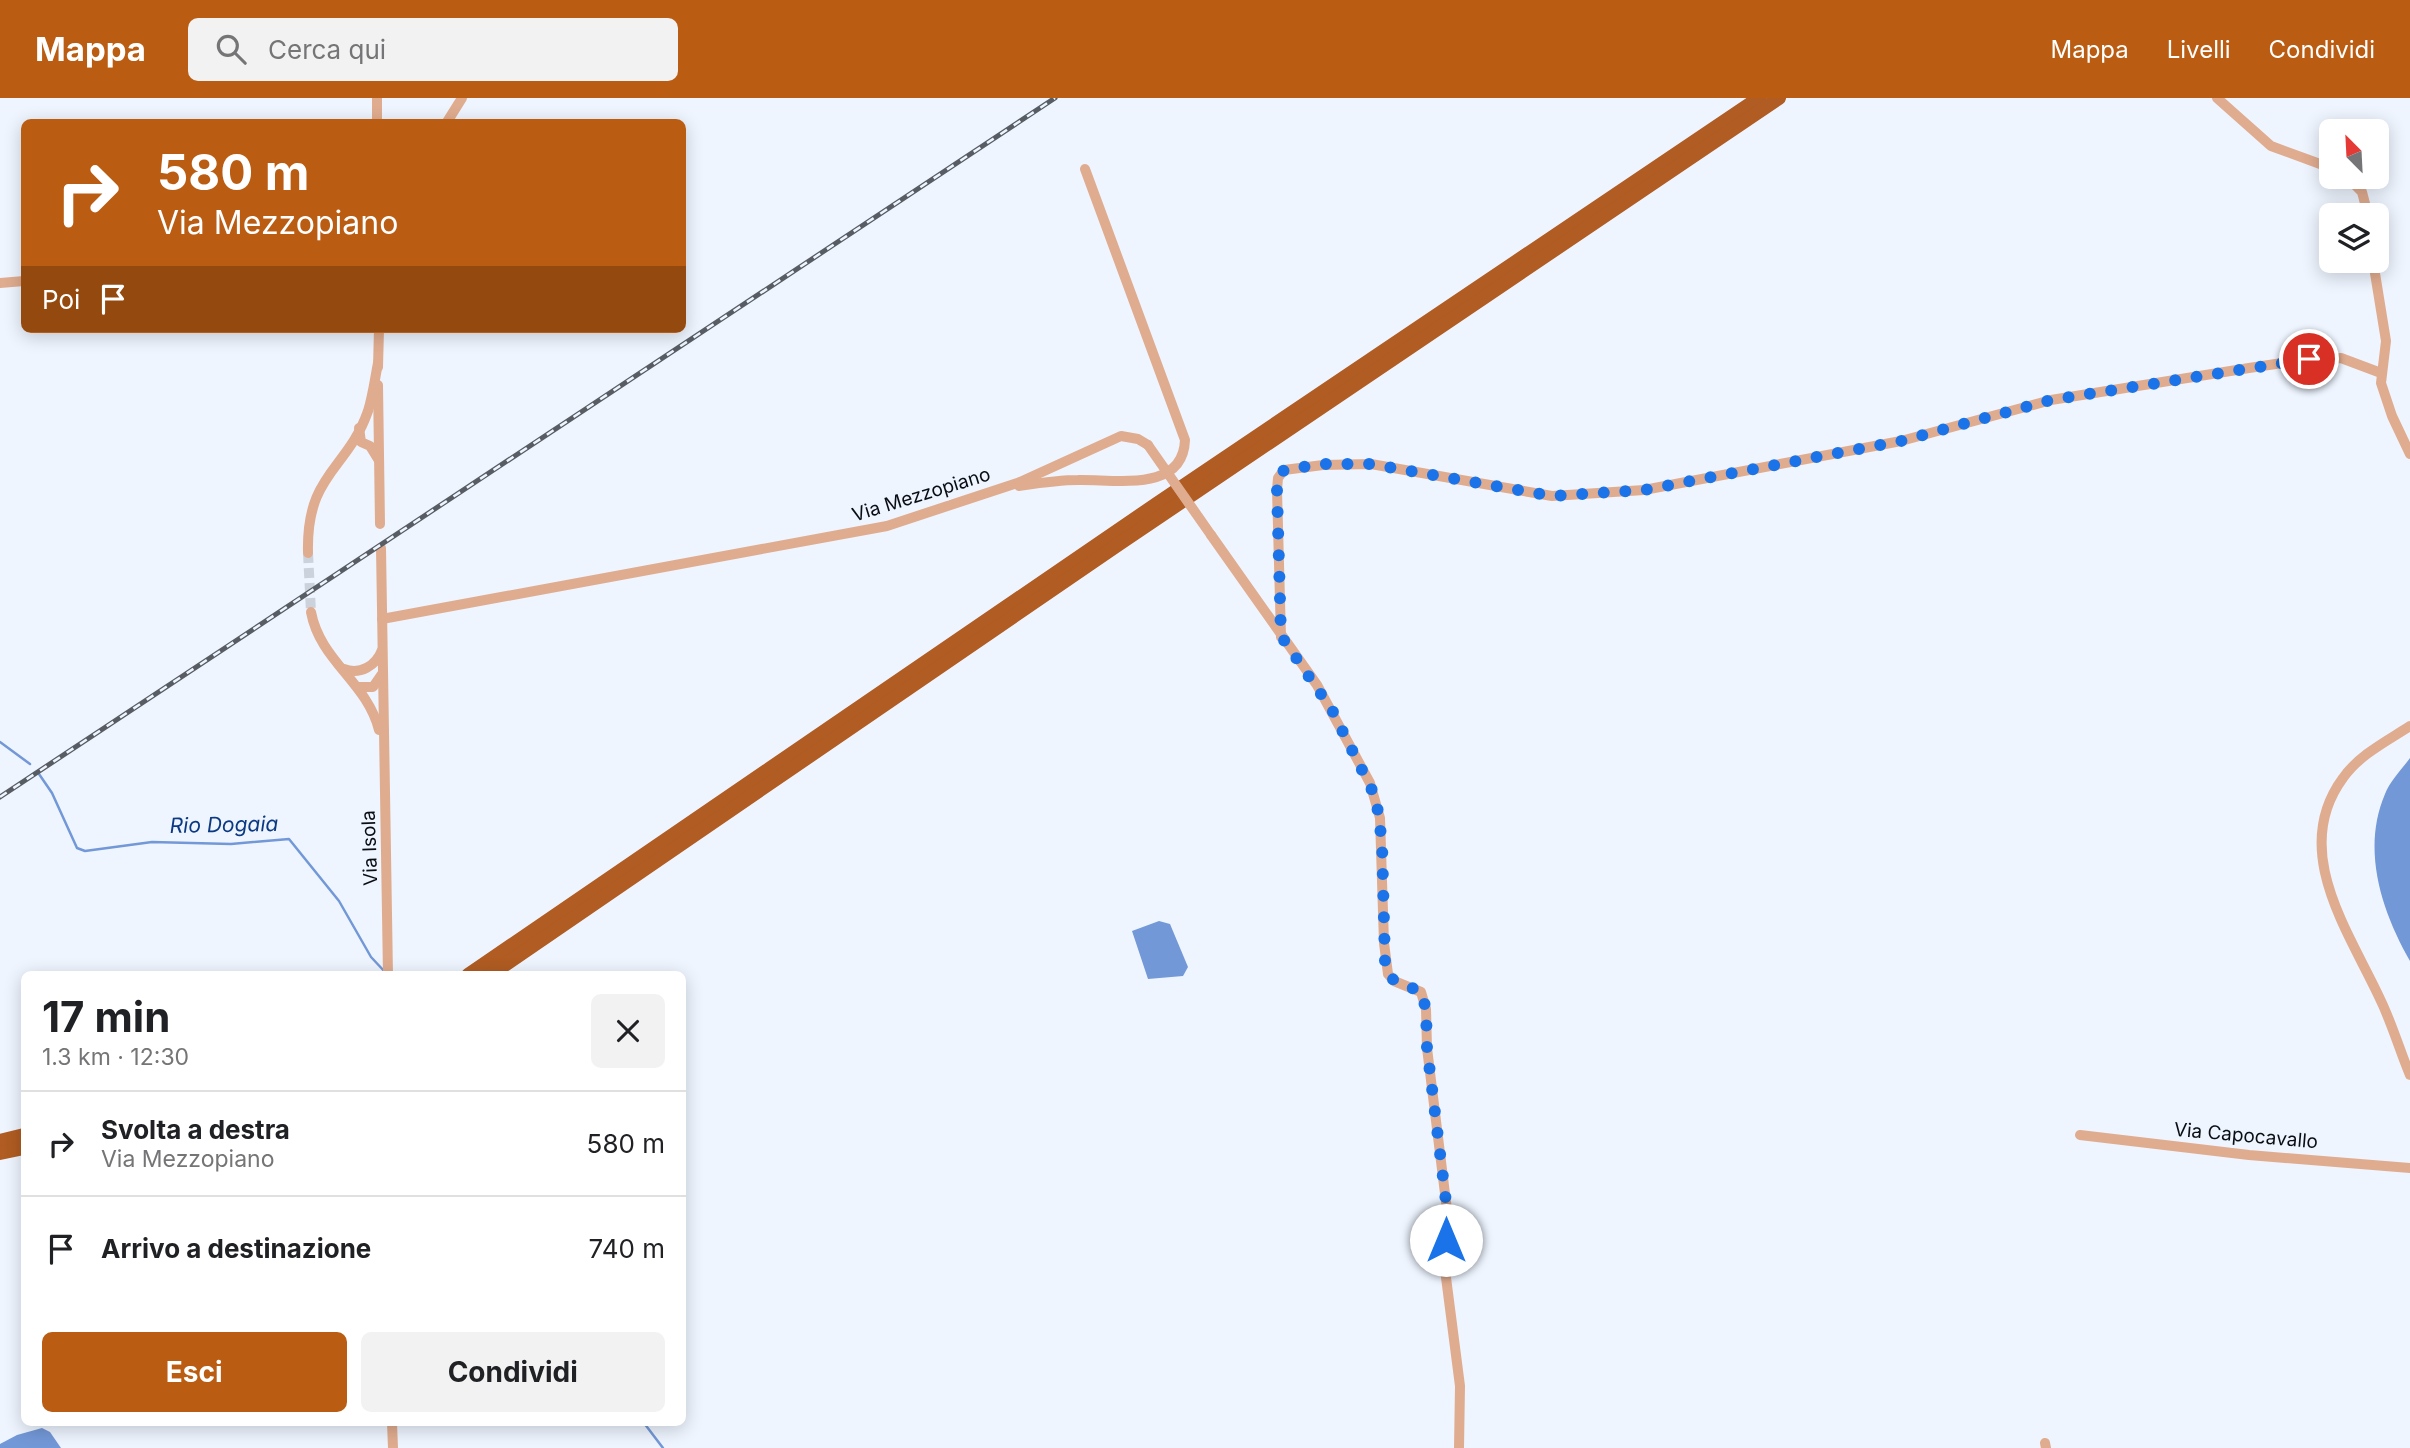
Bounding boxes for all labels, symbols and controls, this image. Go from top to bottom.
search box [188,18,678,81]
text: Mappa [35,29,146,69]
icon: search [212,30,250,68]
text: Cerca qui [268,34,386,65]
text: Mappa [2050,35,2129,64]
text: Livelli [2167,35,2231,64]
text: Condividi [2269,35,2375,64]
north arrow [2319,119,2389,189]
map controls [2319,119,2389,273]
text: 580 m [157,143,310,202]
icon: right [42,147,133,238]
text: Via Mezzopiano [157,203,398,242]
button: layers [2319,203,2389,273]
icon: arrive [94,280,132,318]
text: Poi [42,284,80,315]
pin [2279,329,2339,389]
icon: arrive [2290,340,2328,378]
street label: Via Mezzopiano [849,463,993,526]
street label: Via Isola [357,810,382,886]
water label: Rio Dogaia [169,811,279,838]
text: 17 min [42,991,170,1042]
button: close [591,994,665,1068]
text: 1.3 km · 12:30 [42,1043,189,1071]
text: Svolta a destra [101,1114,290,1145]
street label: Via Capocavallo [2173,1118,2319,1153]
icon: right [42,1125,80,1163]
text: 580 m [587,1128,665,1159]
text: Via Mezzopiano [101,1145,274,1173]
position arrow [1409,1203,1483,1277]
icon: arrive [42,1230,80,1268]
text: Arrivo a destinazione [101,1233,371,1264]
text: 740 m [589,1233,665,1264]
button: Esci [42,1332,347,1412]
button: Condividi [361,1332,665,1412]

